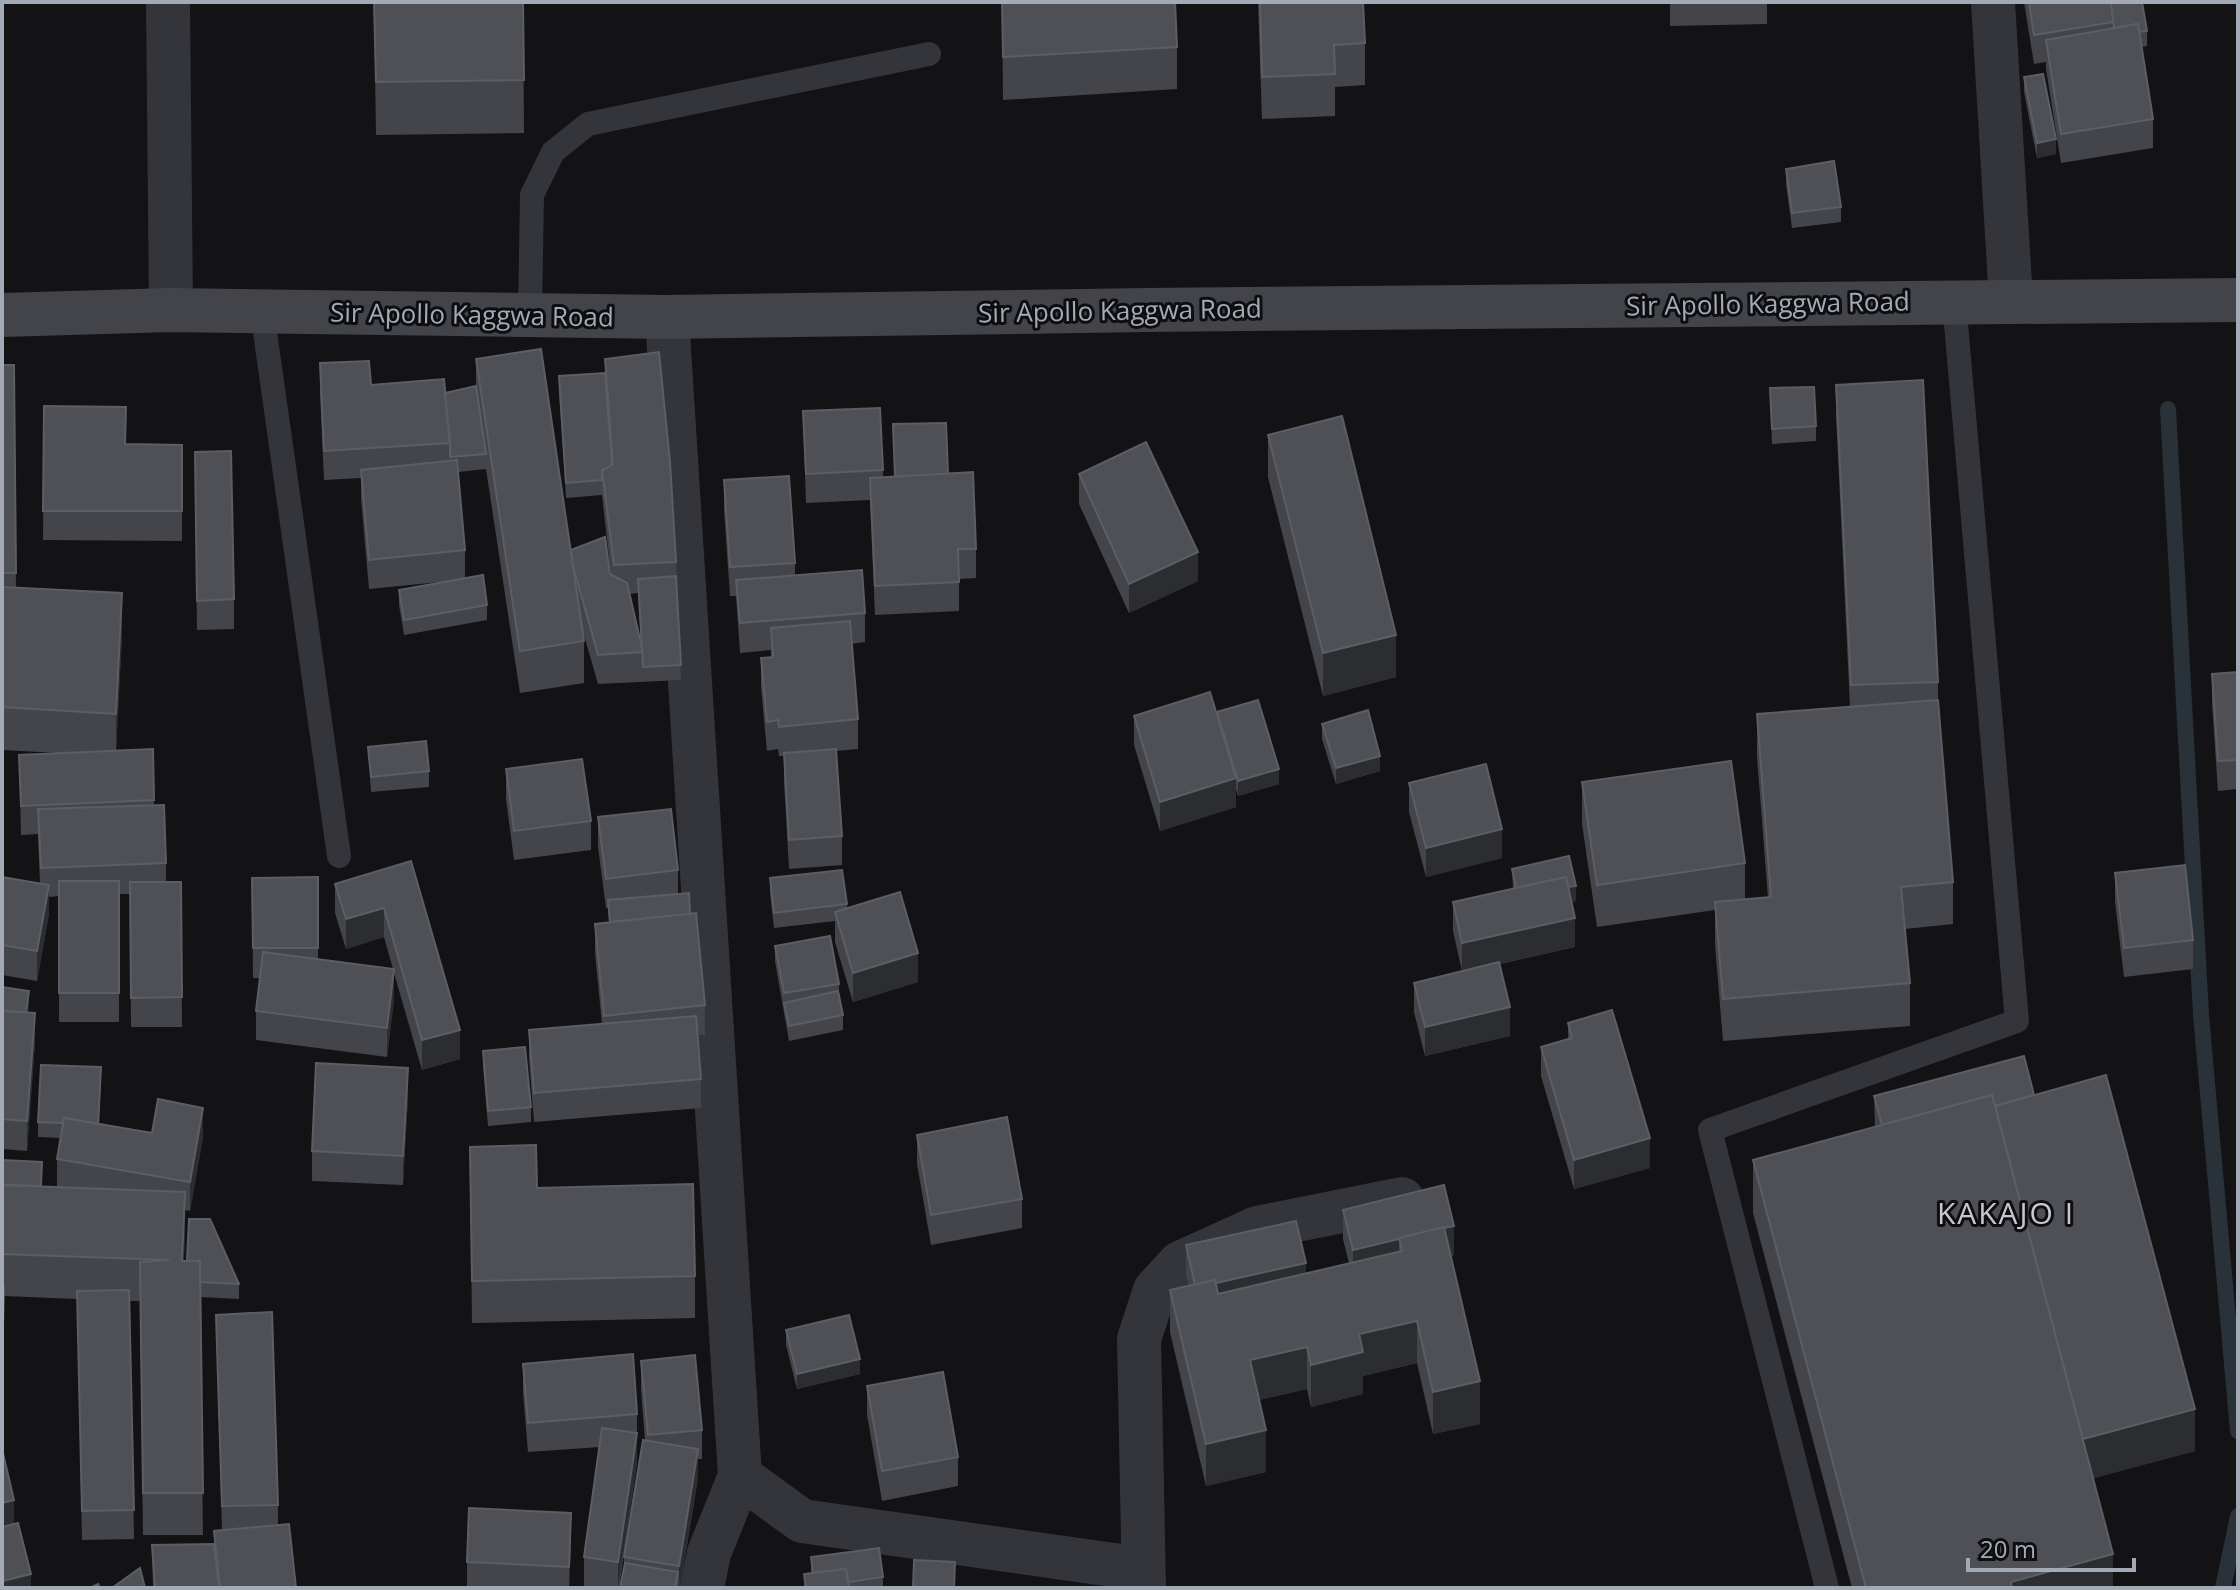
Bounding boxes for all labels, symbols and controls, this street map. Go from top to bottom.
street label: Sir Apollo Kaggwa Road [1626,283,1910,323]
street label: Sir Apollo Kaggwa Road [978,290,1262,330]
street label: Sir Apollo Kaggwa Road [330,294,614,334]
district label: KAKAJO I [1937,1192,2075,1233]
scale bar [1968,1522,2134,1572]
text: 20 m [1980,1532,2036,1565]

